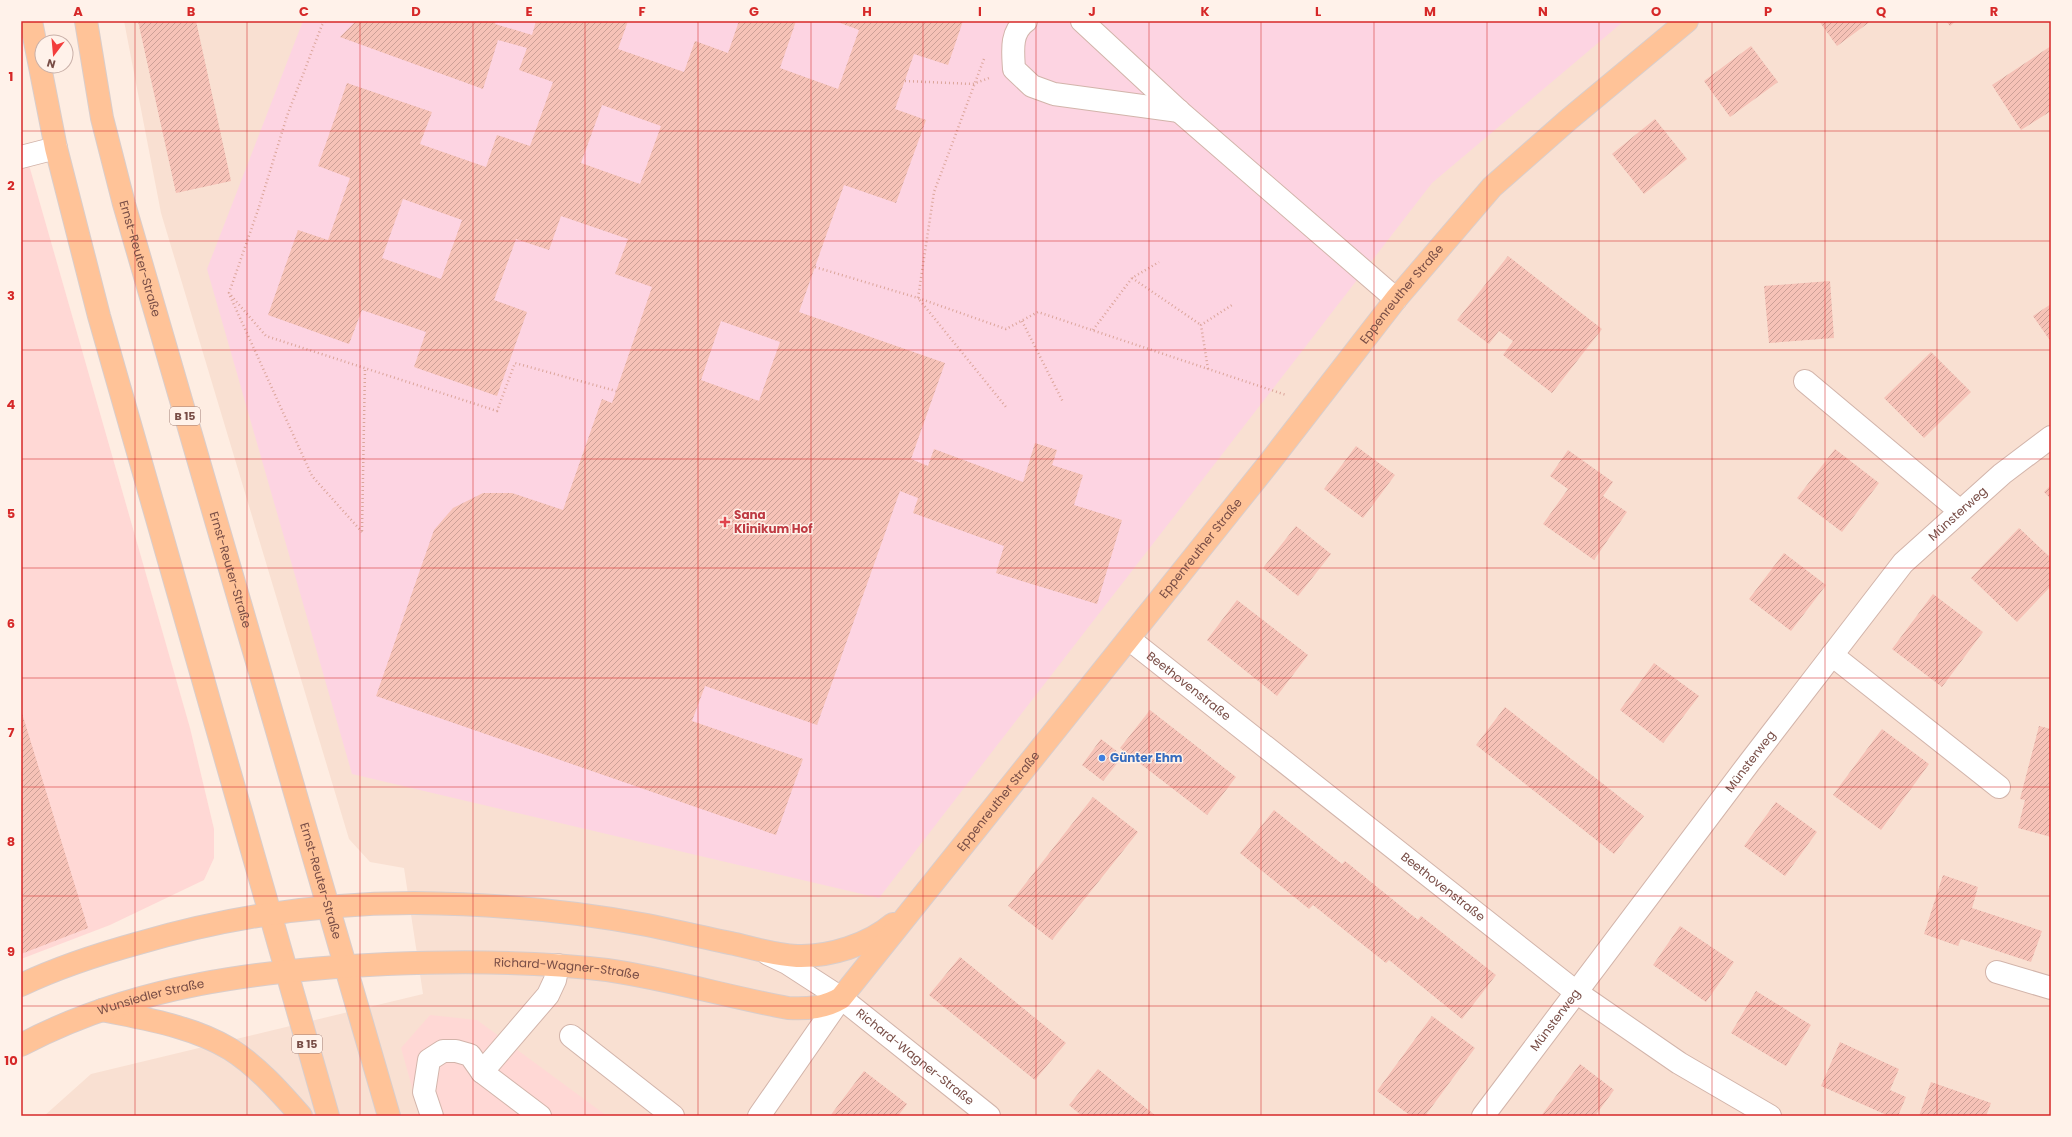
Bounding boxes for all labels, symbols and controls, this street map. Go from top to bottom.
text: A [73,2,83,21]
text: B [187,2,196,21]
text: C [299,2,309,21]
text: D [411,2,421,21]
text: E [525,2,533,21]
text: F [638,2,646,21]
text: G [749,2,759,21]
text: H [862,2,872,21]
text: I [978,2,982,21]
text: J [1088,2,1096,21]
text: K [1200,2,1210,21]
text: L [1315,2,1321,21]
text: M [1424,2,1436,21]
text: N [1538,2,1548,21]
text: O [1651,2,1661,21]
text: P [1764,2,1772,21]
text: Q [1876,2,1886,21]
text: R [1990,2,1998,21]
north arrow [34,34,74,74]
text: N [45,55,57,72]
text: 1 [9,67,13,86]
text: 2 [7,176,15,195]
street label: Ernst-Reuter-Straße [115,198,165,319]
street label: Eppenreuther Straße [1355,240,1447,347]
text: 3 [7,286,15,305]
text: 4 [7,395,16,414]
road number: B 15 [170,407,200,425]
street label: Münsterweg [1924,482,1990,544]
street label: Eppenreuther Straße [1155,494,1246,602]
text: 5 [7,504,15,523]
place label: Sana Klinikum Hof [734,506,813,537]
street label: Ernst-Reuter-Straße [206,509,256,630]
marker: Sana Klinikum Hof [719,516,731,528]
text: 6 [7,614,15,633]
street label: Beethovenstraße [1143,647,1235,724]
text: 7 [8,723,15,742]
street label: Münsterweg [1721,727,1779,796]
street label: Eppenreuther Straße [953,747,1043,855]
place label: Günter Ehm [1110,749,1183,766]
marker: Günter Ehm [1097,753,1107,763]
street label: Ernst-Reuter-Straße [296,820,346,941]
text: 8 [7,832,15,851]
street label: Beethovenstraße [1398,848,1489,925]
text: 9 [7,942,15,961]
street label: Richard-Wagner-Straße [494,953,641,983]
street label: Wunsiedler Straße [95,974,206,1019]
street label: Münsterweg [1526,985,1584,1054]
street label: Richard-Wagner-Straße [853,1004,978,1109]
road number: B 15 [292,1035,322,1053]
text: 10 [4,1051,18,1070]

